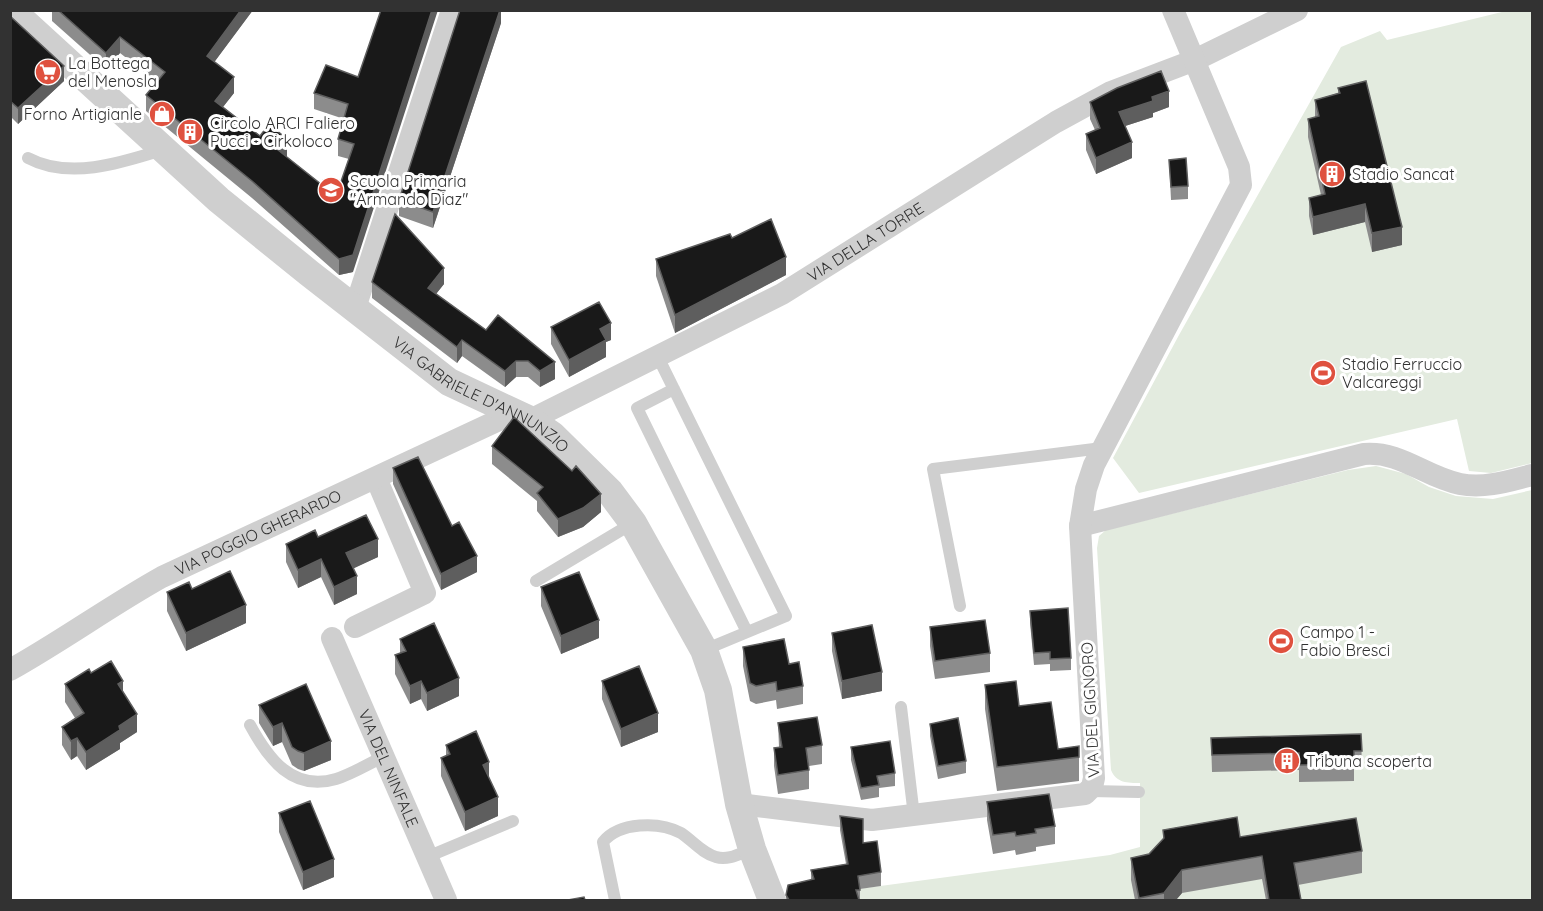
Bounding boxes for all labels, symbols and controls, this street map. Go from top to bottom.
place label: La Bottega del Menosla [68,53,157,91]
supermarket icon: La Bottega del Menosla [33,57,63,87]
shop icon: Forno Artigianle [147,99,177,129]
place label: Forno Artigianle [24,104,142,124]
place label: Circolo ARCI Faliero Pucci - Cirkoloco [210,113,355,151]
building icon: Circolo ARCI Faliero Pucci - Cirkoloco [175,117,205,147]
building icon: Stadio Sancat [1317,159,1347,189]
place label: Stadio Sancat [1352,164,1455,184]
place label: Scuola Primaria "Armando Diaz" [350,171,468,209]
school or university icon: Scuola Primaria "Armando Diaz" [316,175,346,205]
street label: VIA DELLA TORRE [803,198,927,286]
street label: VIA GABRIELE D'ANNUNZIO [389,332,574,456]
place label: Stadio Ferruccio Valcareggi [1342,354,1462,392]
sports icon: Stadio Ferruccio Valcareggi [1308,358,1338,388]
street label: VIA POGGIO GHERARDO [171,485,344,580]
place label: Campo 1 - Fabio Bresci [1300,622,1390,660]
sports icon: Campo 1 - Fabio Bresci [1266,626,1296,656]
street label: VIA DEL GIGNORO [1076,642,1104,778]
street label: VIA DEL NINFALE [354,706,423,830]
building icon: Tribuna scoperta [1272,746,1302,776]
place label: Tribuna scoperta [1306,751,1432,771]

